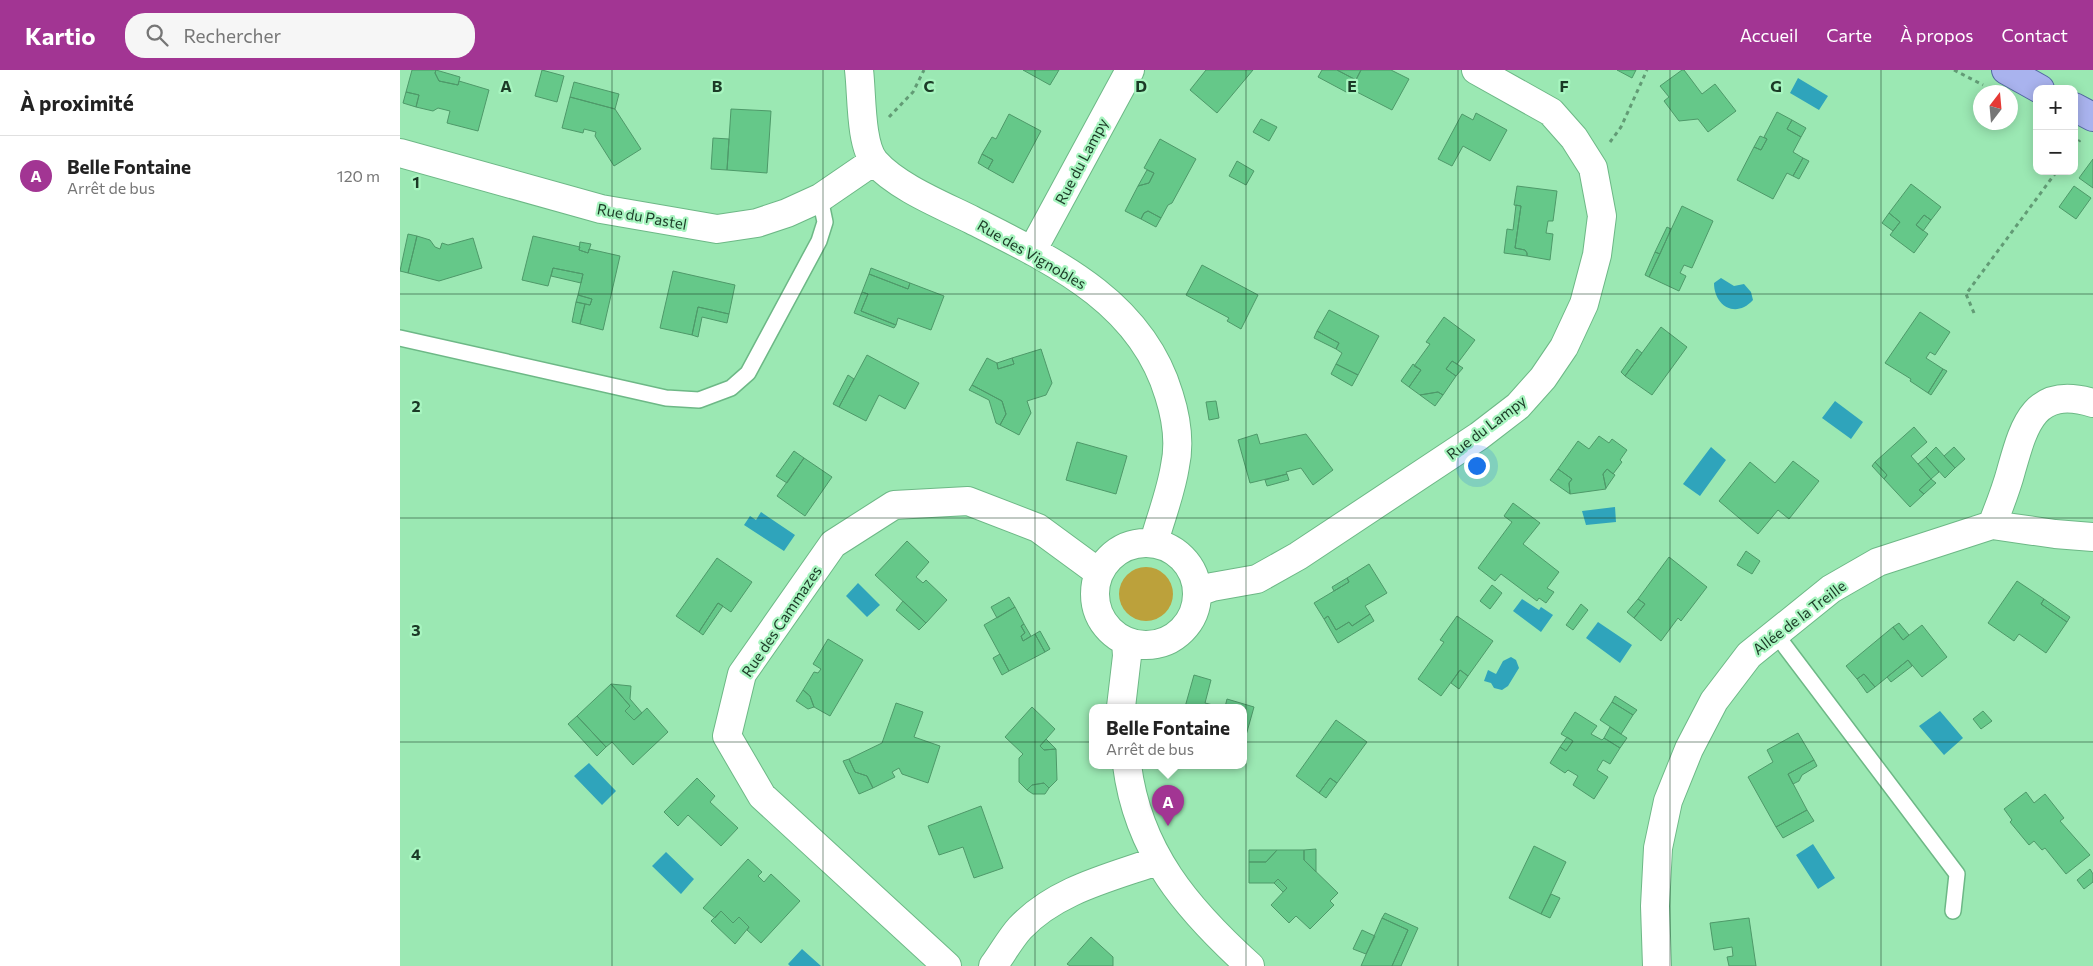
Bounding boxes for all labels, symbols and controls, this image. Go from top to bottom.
search box [125,13,475,58]
text: Kartio [25,21,95,50]
icon: search [143,21,171,49]
text: Rechercher [183,24,281,47]
text: Accueil [1740,24,1798,46]
text: Carte [1826,24,1872,46]
text: À propos [1900,24,1974,46]
text: Contact [2002,24,2068,46]
text: A [500,76,512,95]
text: B [712,76,723,95]
text: C [924,76,935,95]
text: D [1135,76,1147,95]
text: E [1347,76,1357,95]
text: F [1559,76,1569,95]
text: G [1770,76,1782,95]
north arrow [1973,85,2018,130]
map controls [2033,85,2078,175]
button: + [2033,85,2078,130]
text: À proximité [20,90,134,115]
street label: Rue du Lampy [1051,115,1111,207]
button: − [2033,130,2078,175]
text: Belle Fontaine [67,155,191,178]
text: A [30,166,42,185]
text: 120 m [337,166,380,185]
text: 1 [412,172,420,191]
text: Arrêt de bus [67,178,155,197]
street label: Rue du Pastel [596,199,688,233]
street label: Rue des Vignobles [974,216,1090,293]
street label: Rue du Lampy [1443,391,1530,463]
text: 2 [411,396,421,415]
your location [1464,453,1490,479]
street label: Rue des Cammazes [737,562,825,680]
street label: Allée de la Treille [1749,576,1849,658]
text: 3 [411,620,421,639]
popup [1089,704,1247,769]
text: Belle Fontaine [1106,716,1230,739]
text: Arrêt de bus [1106,739,1194,758]
pin: A [1152,785,1184,826]
text: 4 [411,844,421,863]

